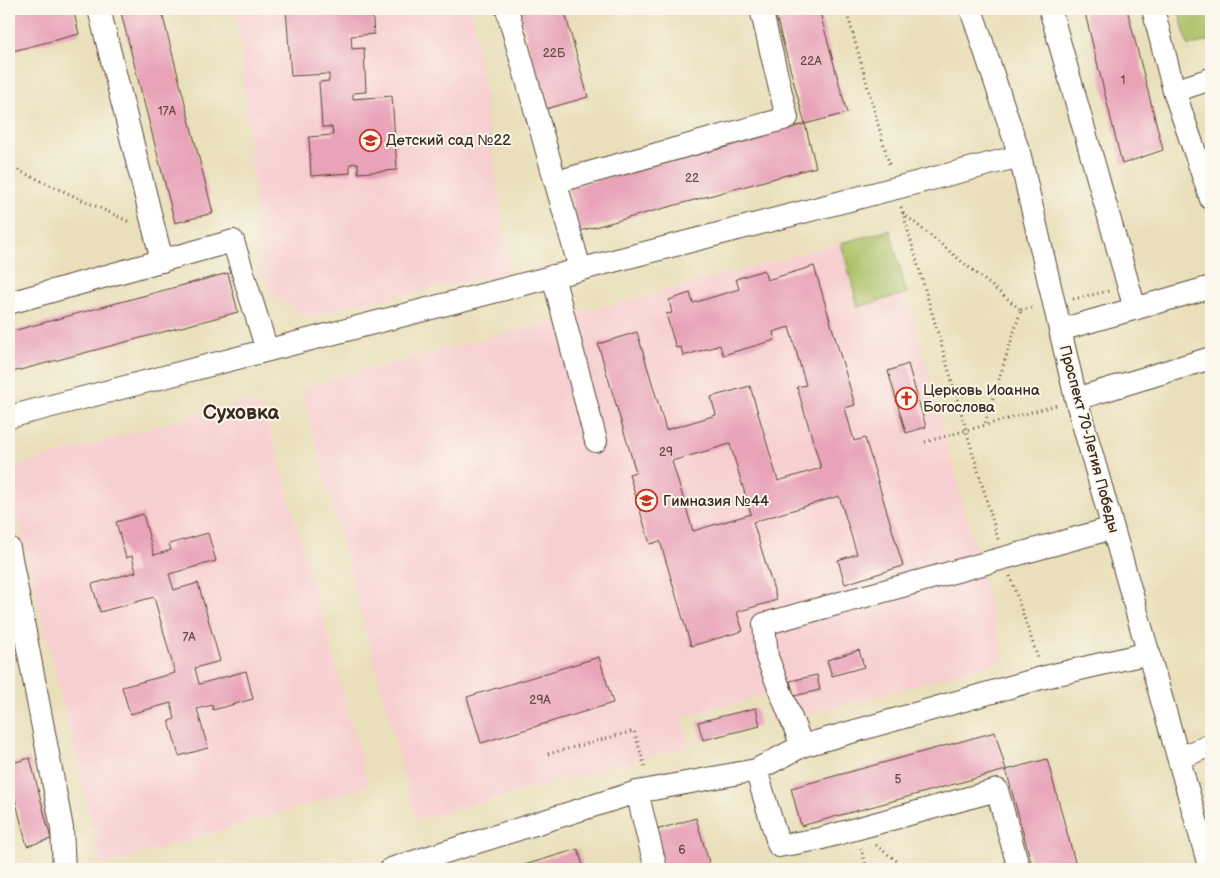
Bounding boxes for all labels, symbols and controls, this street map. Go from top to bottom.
house number: 22Б [543,46,566,61]
house number: 22А [800,54,822,69]
house number: 1 [1121,73,1125,88]
house number: 17А [158,104,177,119]
school or university icon: Детский сад №22 [358,128,382,152]
place label: Детский сад №22 [386,131,511,150]
house number: 22 [685,171,699,186]
street label: Проспект 70-Летия Победы [1055,343,1123,535]
place label: Церковь Иоанна Богослова [923,381,1040,417]
church icon: Церковь Иоанна Богослова [895,387,919,411]
district label: Суховка [203,401,280,425]
house number: 29 [659,445,673,460]
school or university icon: Гимназия №44 [635,489,659,513]
place label: Гимназия №44 [663,492,769,511]
house number: 7А [182,630,196,645]
house number: 29А [529,693,551,708]
house number: 5 [895,772,902,787]
house number: 6 [678,843,686,858]

